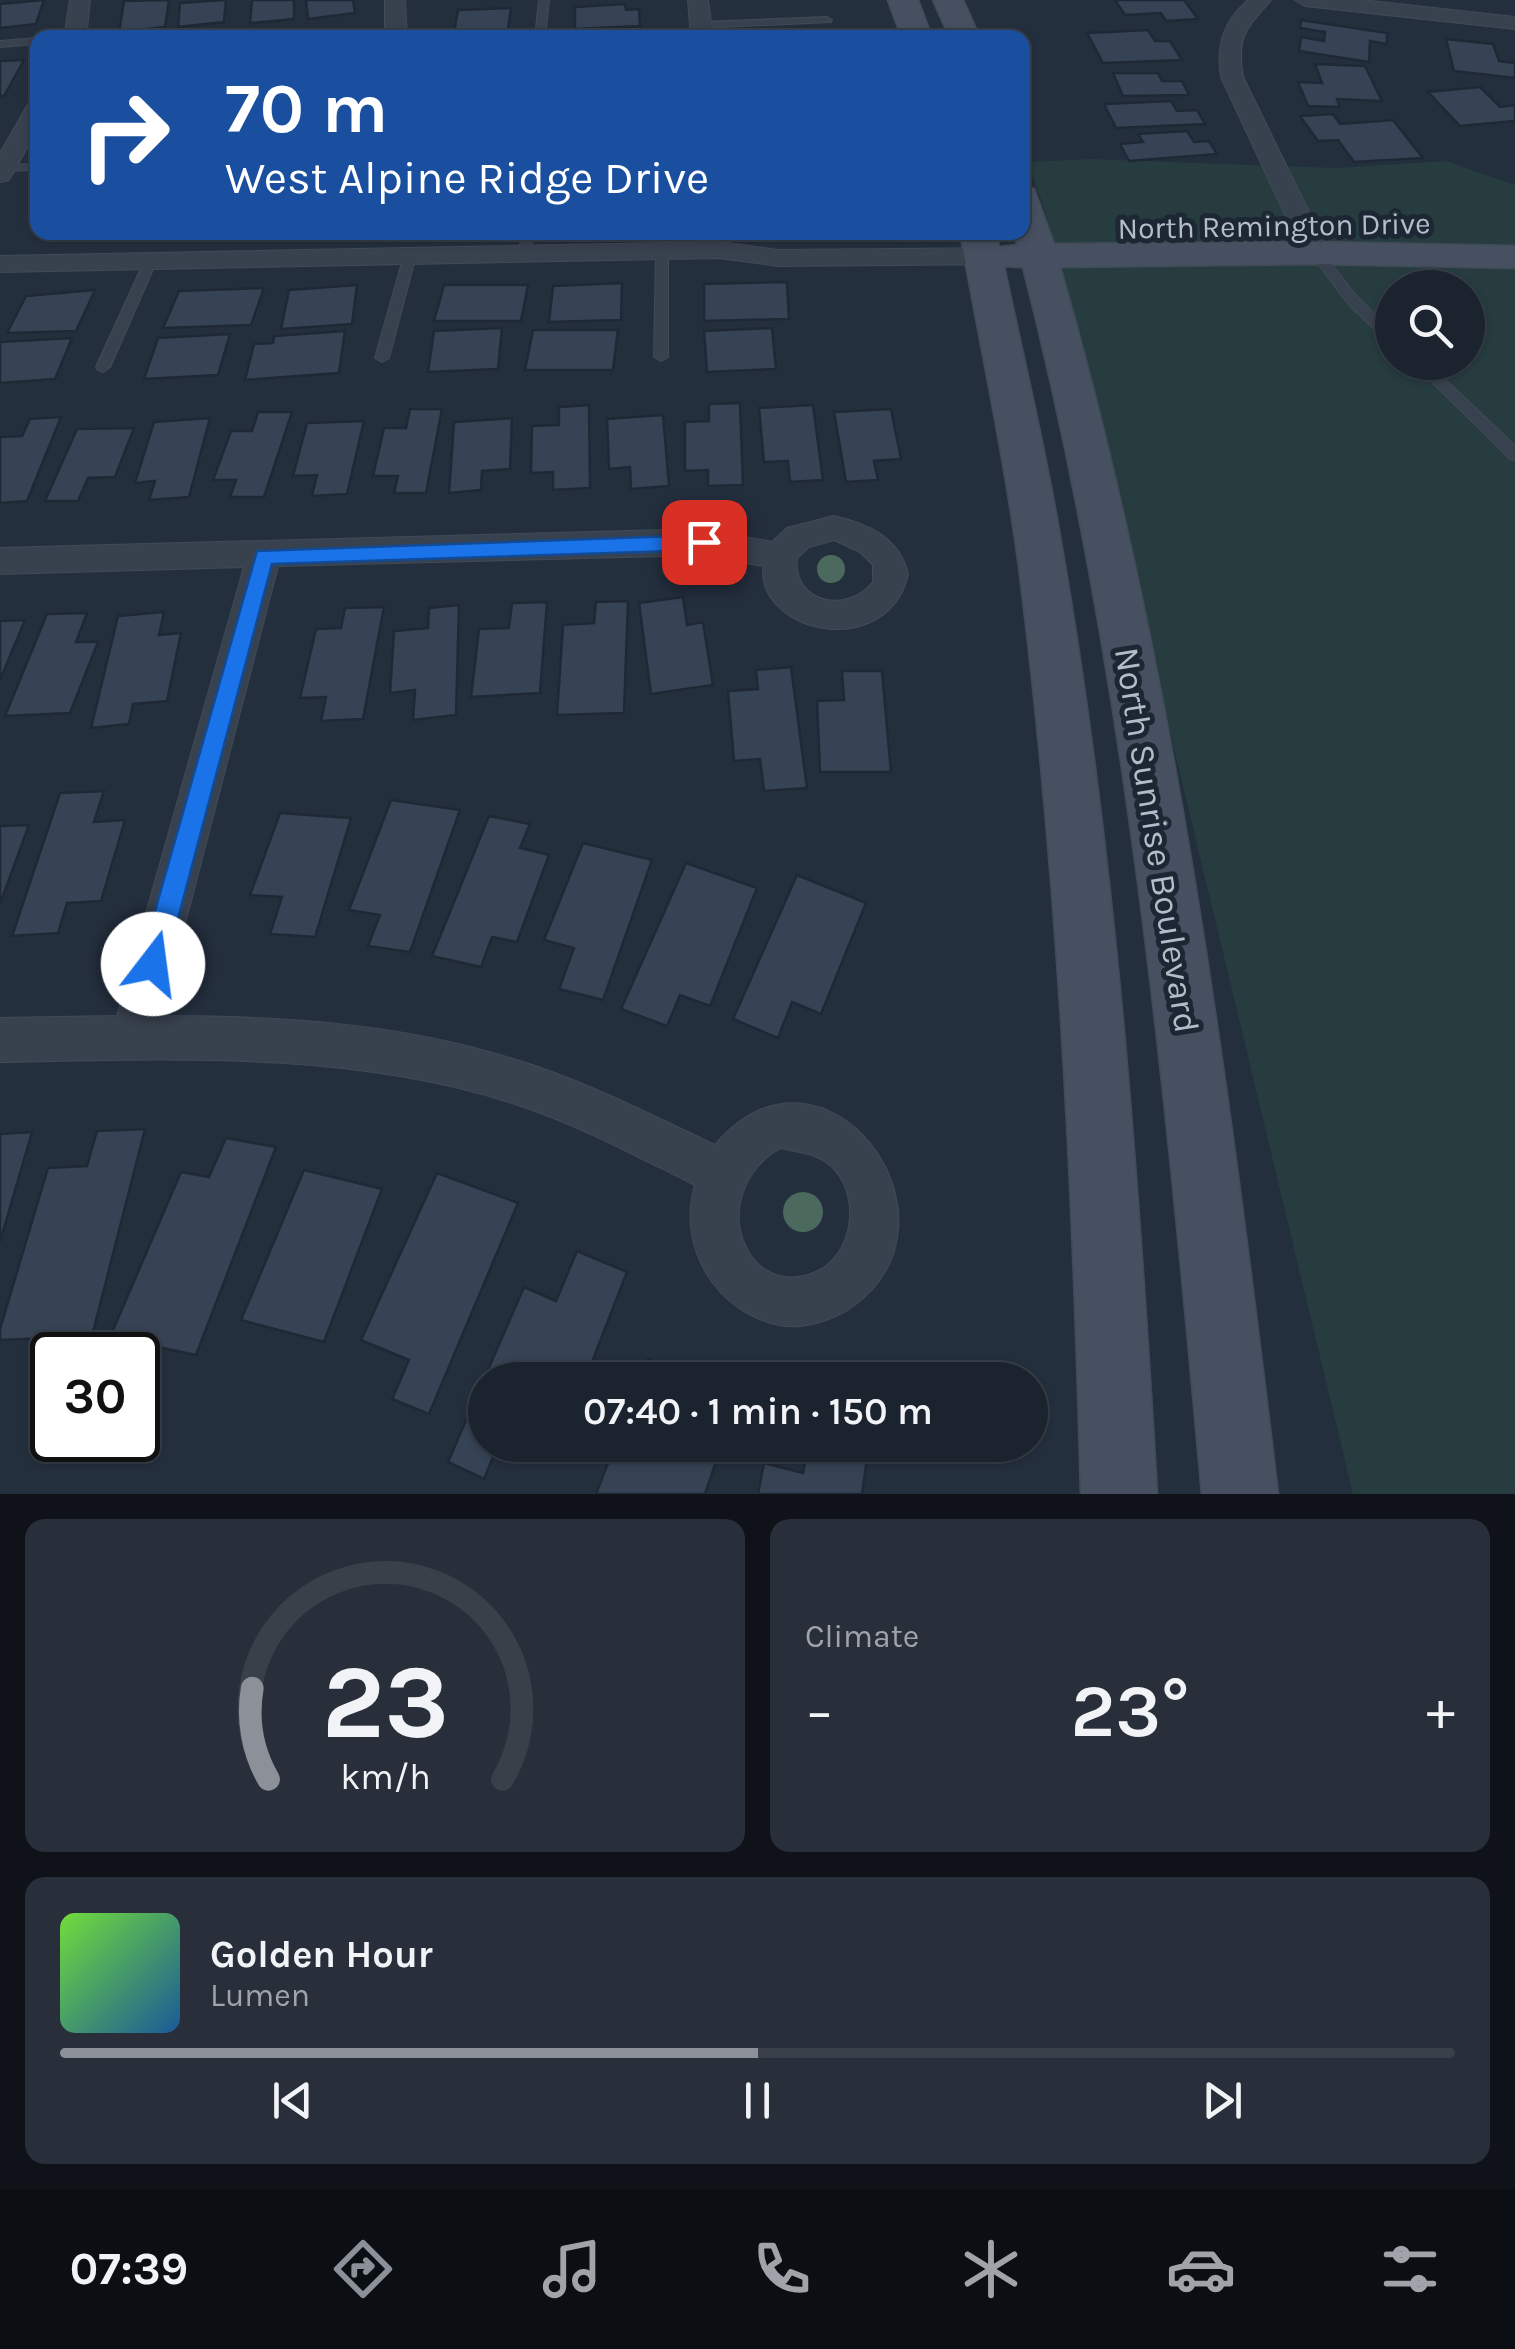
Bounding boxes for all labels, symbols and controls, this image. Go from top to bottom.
text: 70 m [225,68,388,150]
icon: right [60,70,190,200]
text: West Alpine Ridge Drive [225,152,709,204]
street label: North Remington Drive [1117,205,1431,247]
map controls [1375,270,1485,380]
button: search [1375,270,1485,380]
pin [662,500,747,585]
icon: arrive [677,515,732,570]
street label: North Sunrise Boulevard [1106,644,1207,1036]
position arrow [101,912,205,1016]
speed limit sign: 30 [30,1332,160,1462]
text: 07:40 · 1 min · 150 m [583,1389,933,1434]
text: Climate [805,1618,919,1655]
text: 23 [321,1642,449,1763]
text: 23° [1071,1667,1190,1755]
text: − [805,1679,834,1743]
text: + [1426,1679,1455,1743]
text: km/h [340,1756,430,1798]
text: Golden Hour [210,1932,433,1977]
text: Lumen [210,1977,310,2014]
icon: previous [265,2073,320,2128]
icon: pause [730,2073,785,2128]
icon: next [1195,2073,1250,2128]
icon: directions [328,2234,398,2304]
icon: music [537,2234,607,2304]
icon: phone [747,2234,817,2304]
icon: climate [956,2234,1026,2304]
icon: car [1166,2234,1236,2304]
icon: filters [1375,2234,1445,2304]
text: 07:39 [70,2243,188,2295]

